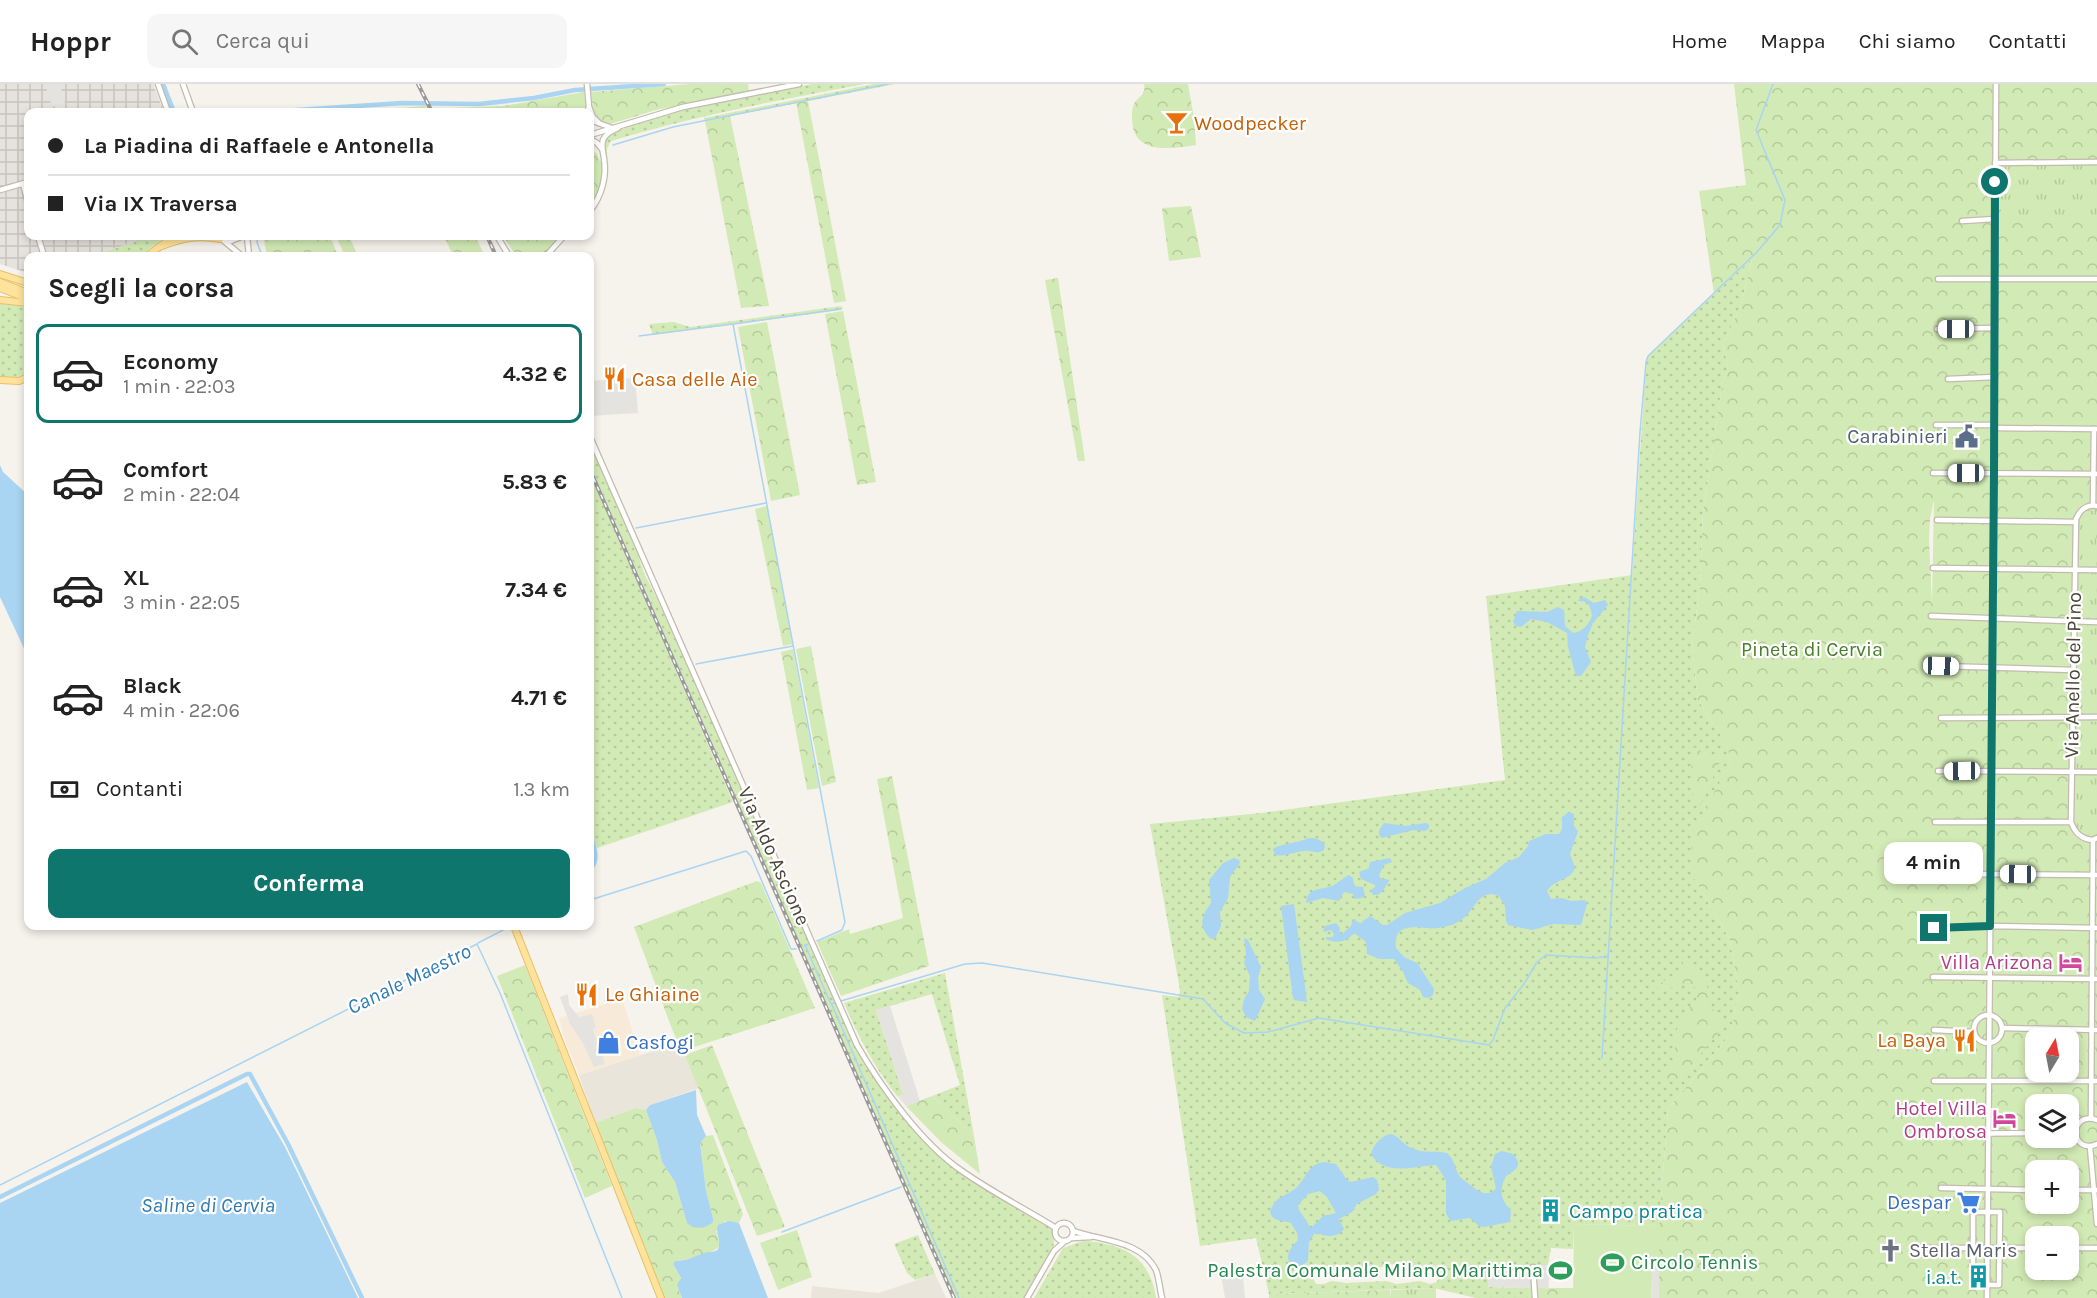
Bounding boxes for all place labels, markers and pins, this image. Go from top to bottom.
bar icon: Woodpecker [1163,110,1189,136]
place label: Woodpecker [1194,112,1307,135]
restaurant icon: Casa delle Aie [601,366,627,392]
place label: Casa delle Aie [632,368,758,391]
public building icon: Carabinieri [1953,423,1979,449]
place label: Carabinieri [1847,425,1948,448]
hotel icon: Villa Arizona [2058,949,2084,975]
place label: Villa Arizona [1941,951,2053,974]
restaurant icon: Le Ghiaine [574,981,600,1007]
place label: Le Ghiaine [605,983,700,1006]
restaurant icon: La Baya [1951,1027,1977,1053]
shop icon: Casfogi [595,1029,621,1055]
place label: La Baya [1877,1029,1946,1052]
place label: Casfogi [626,1031,694,1054]
place label: Hotel Villa Ombrosa [1895,1097,1987,1143]
hotel icon: Hotel Villa Ombrosa [1992,1106,2018,1132]
supermarket icon: Despar [1956,1189,1982,1215]
place label: Despar [1887,1191,1952,1214]
building icon: Campo pratica [1538,1198,1564,1224]
place label: Campo pratica [1569,1200,1703,1223]
church icon: Stella Maris [1878,1237,1904,1263]
place label: Stella Maris [1909,1239,2018,1262]
sports icon: Circolo Tennis [1600,1249,1626,1275]
place label: Circolo Tennis [1631,1251,1758,1274]
sports icon: Palestra Comunale Milano Marittima [1548,1257,1574,1283]
place label: Palestra Comunale Milano Marittima [1207,1259,1543,1282]
building icon: i.a.t. [1966,1264,1992,1290]
place label: i.a.t. [1926,1266,1961,1289]

